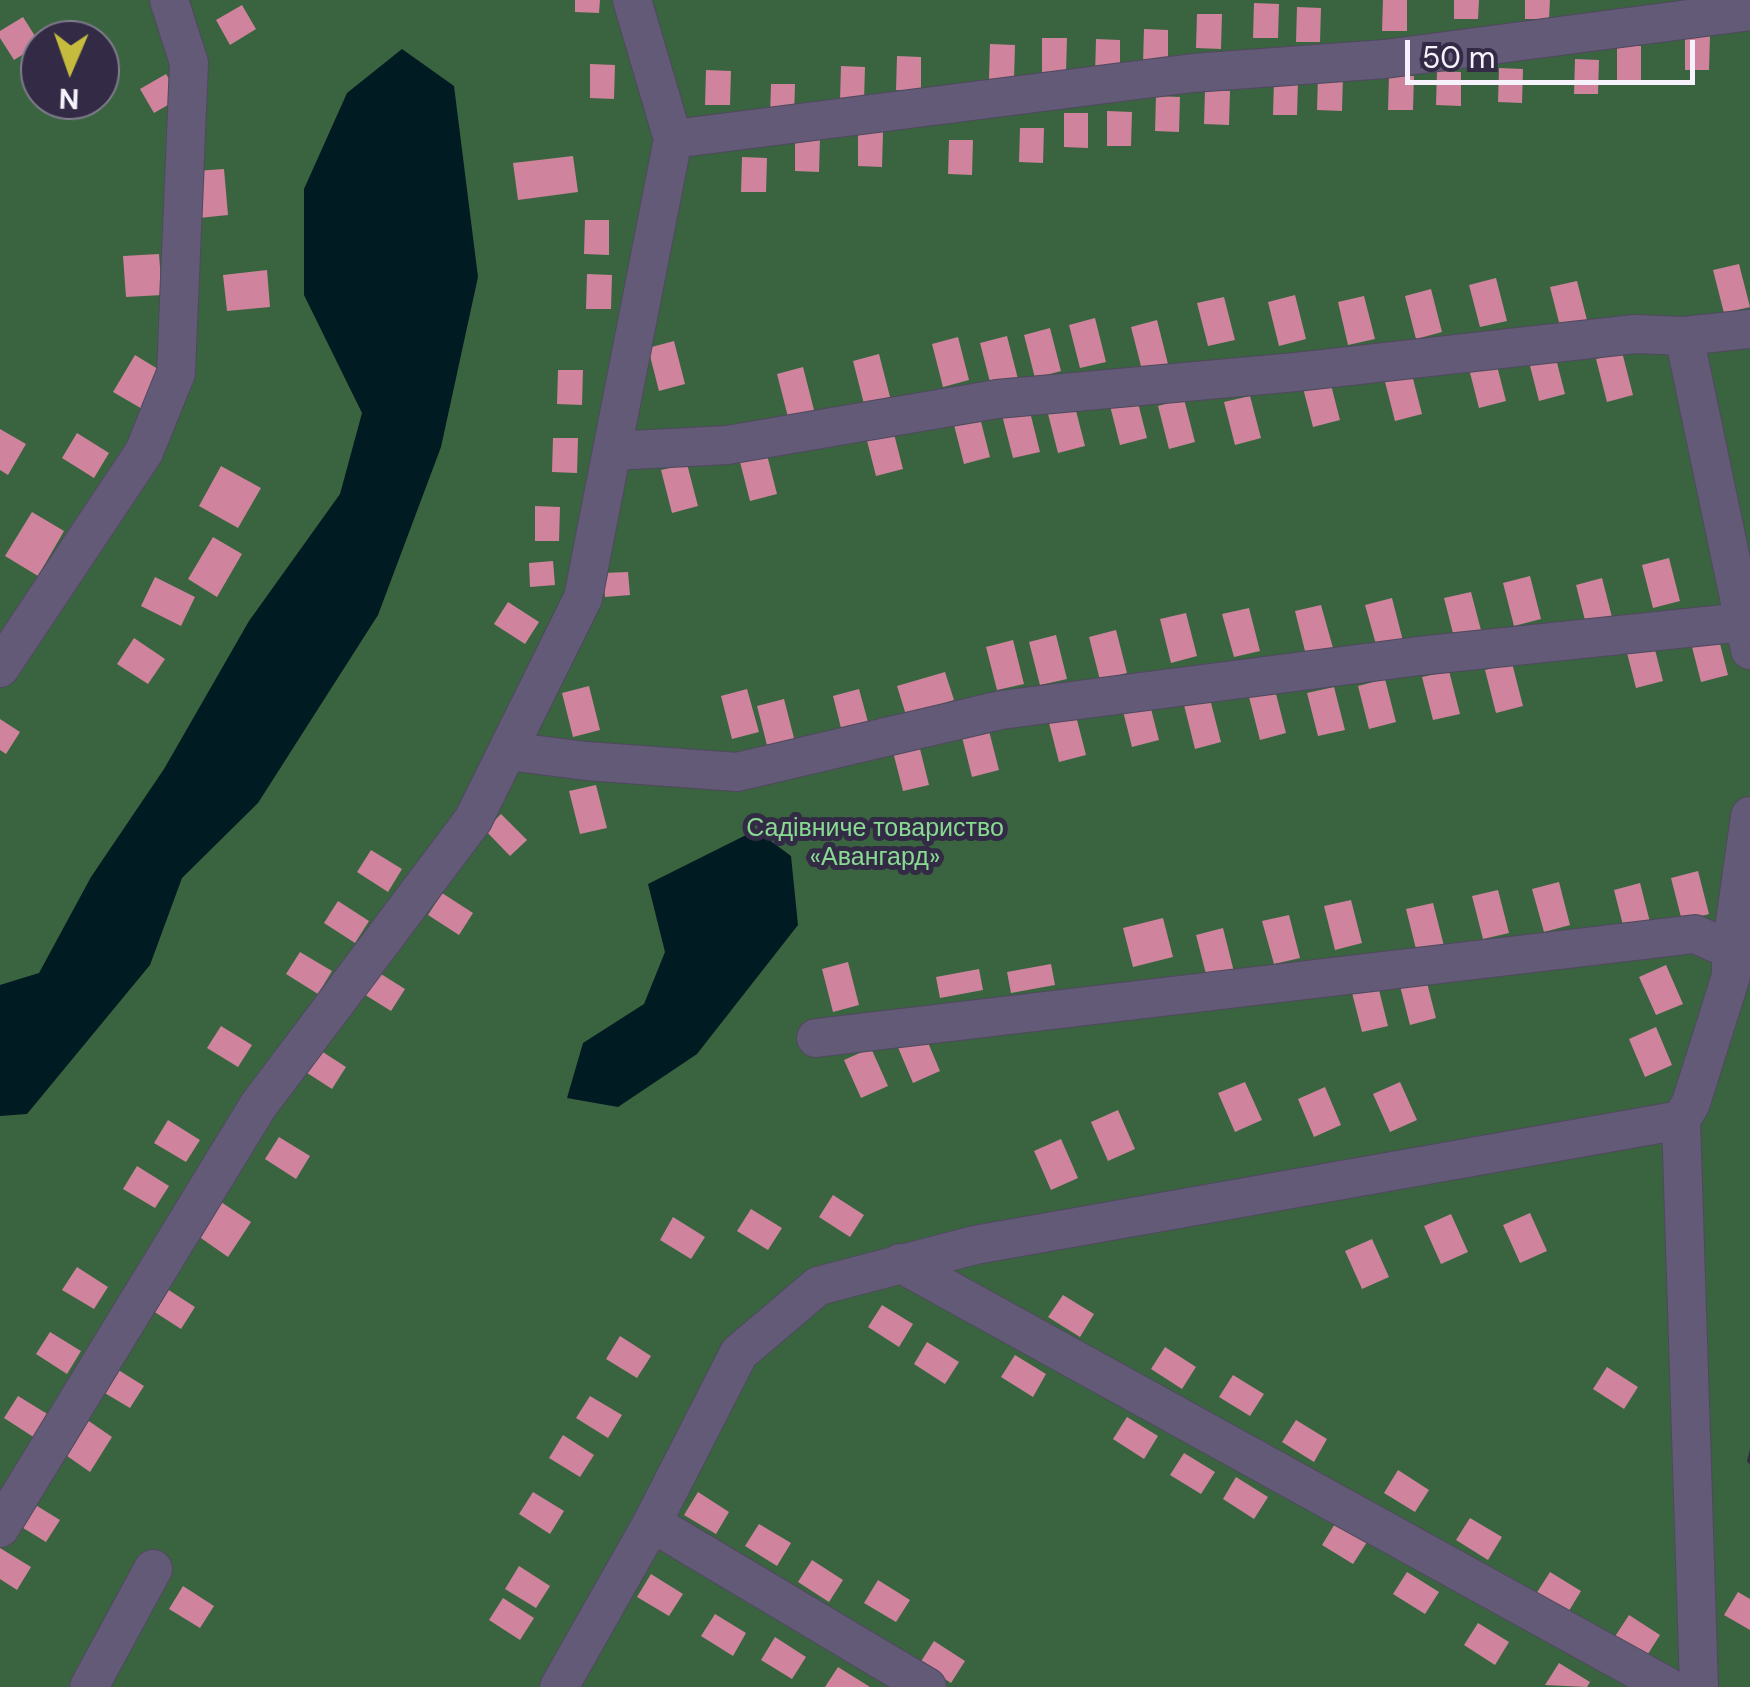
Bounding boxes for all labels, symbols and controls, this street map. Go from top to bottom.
north arrow [20,20,120,120]
scale bar [1410,20,1700,82]
text: 50 m [1422,38,1496,77]
text: N [58,80,80,117]
park label: Садівниче товариство «Авангард» [746,814,1004,873]

